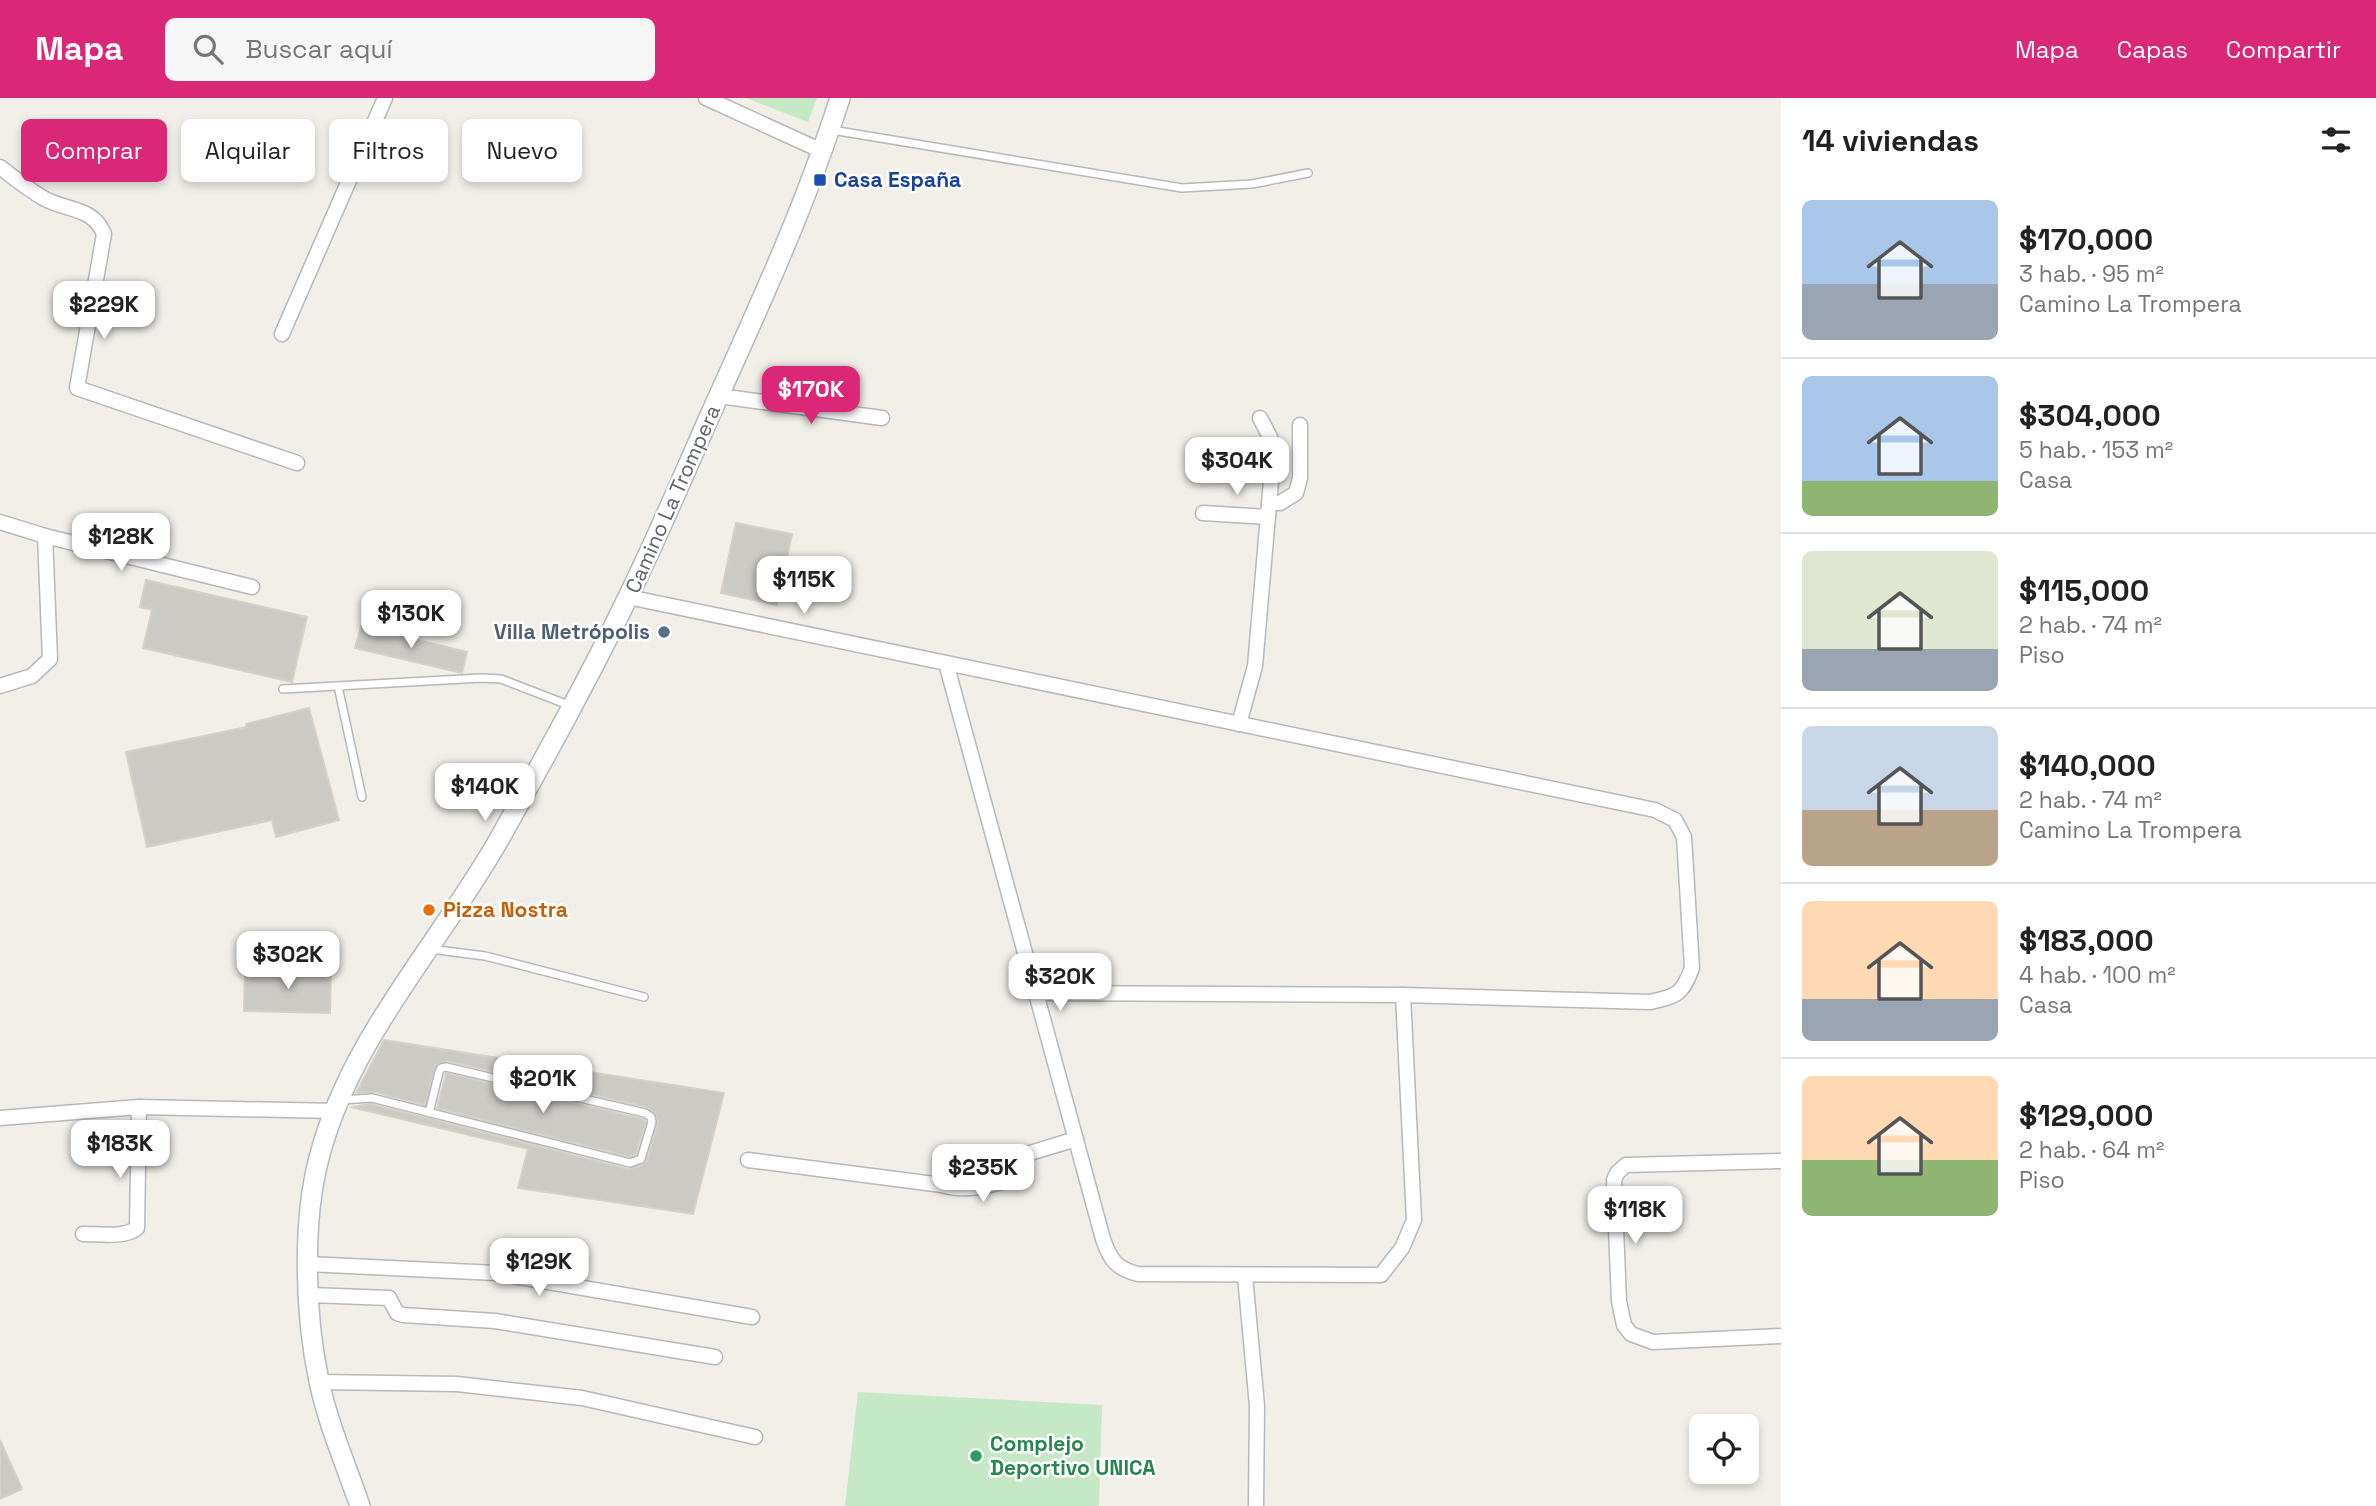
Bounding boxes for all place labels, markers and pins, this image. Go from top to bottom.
place label: Casa España [834,166,961,193]
marker: Casa España [812,172,828,188]
pin: $229K [55,282,153,341]
pin: $170K [762,366,860,426]
pin: $304K [1188,438,1286,497]
pin: $128K [72,514,170,573]
pin: $115K [755,556,853,616]
pin: $130K [362,590,460,650]
place label: Villa Metrópolis [494,618,650,645]
marker: Villa Metrópolis [656,624,672,640]
pin: $140K [436,764,534,823]
place label: Pizza Nostra [443,896,568,923]
marker: Pizza Nostra [421,902,437,918]
pin: $302K [239,932,337,991]
pin: $320K [1011,954,1109,1013]
pin: $201K [494,1056,592,1115]
pin: $183K [71,1121,169,1180]
pin: $235K [934,1144,1032,1204]
pin: $118K [1586,1186,1684,1246]
pin: $129K [490,1238,588,1298]
place label: Complejo Deportivo UNICA [990,1430,1156,1481]
marker: Complejo Deportivo UNICA [968,1448,984,1464]

